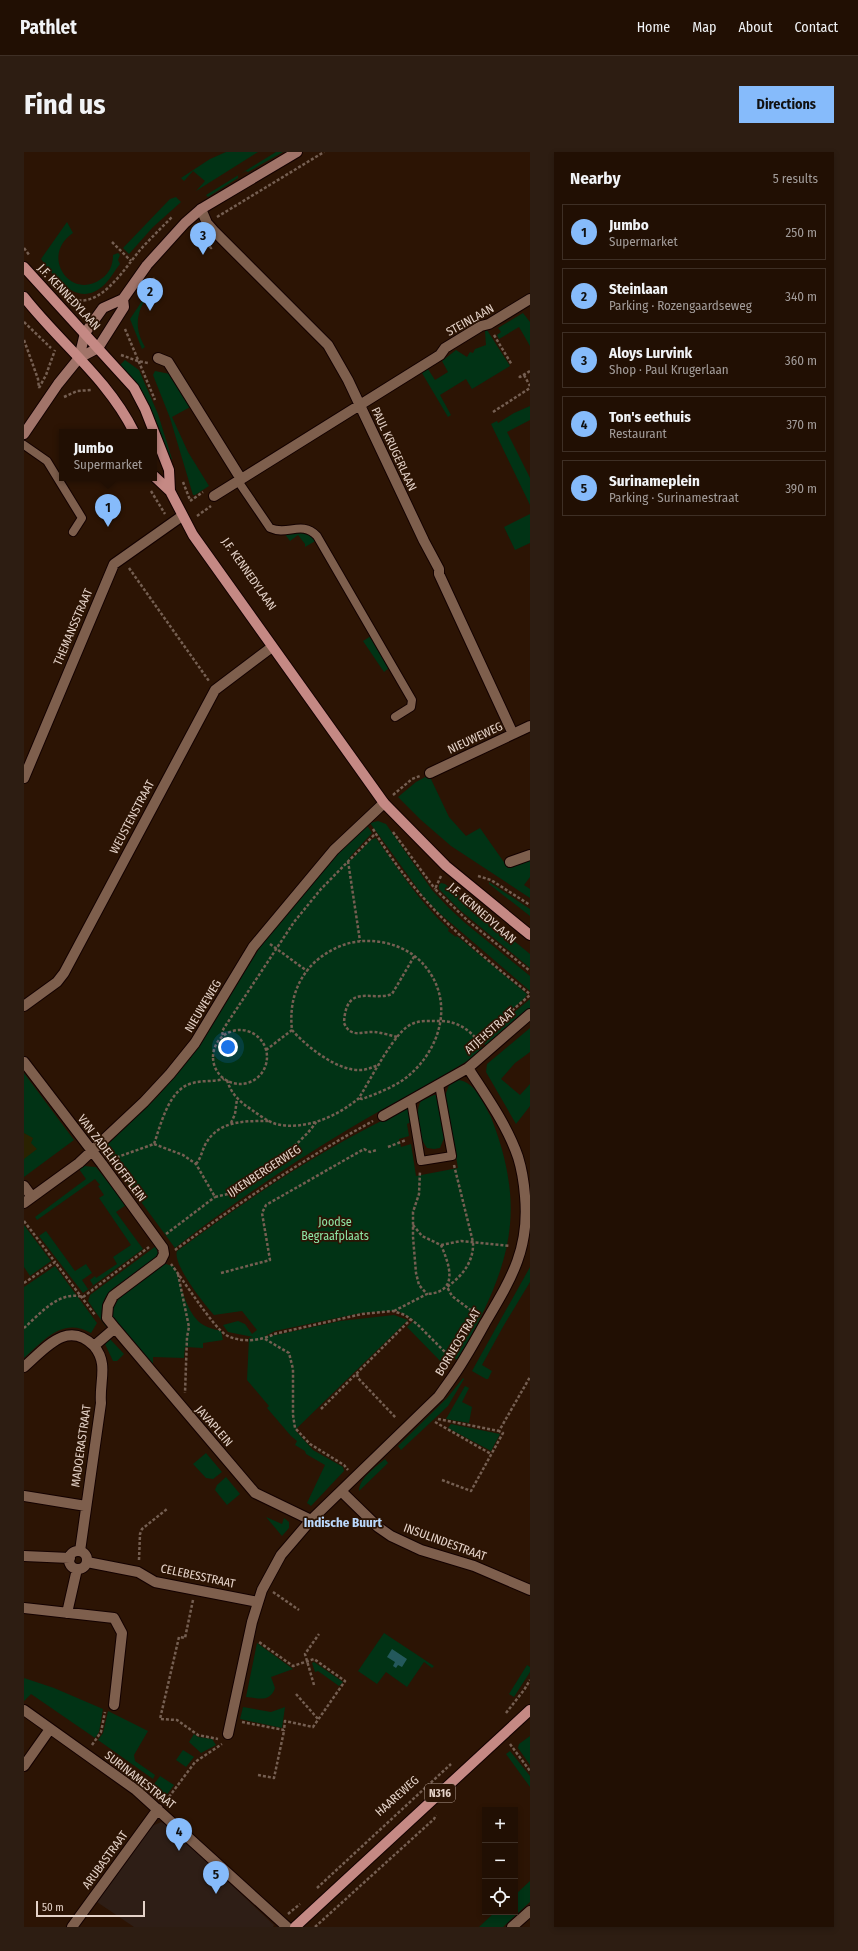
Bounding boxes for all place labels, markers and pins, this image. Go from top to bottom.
pin: 3 [190,222,216,255]
pin: 2 [137,278,163,311]
pin: 1 [95,494,121,527]
pin: 4 [166,1818,192,1851]
pin: 5 [203,1861,229,1894]

